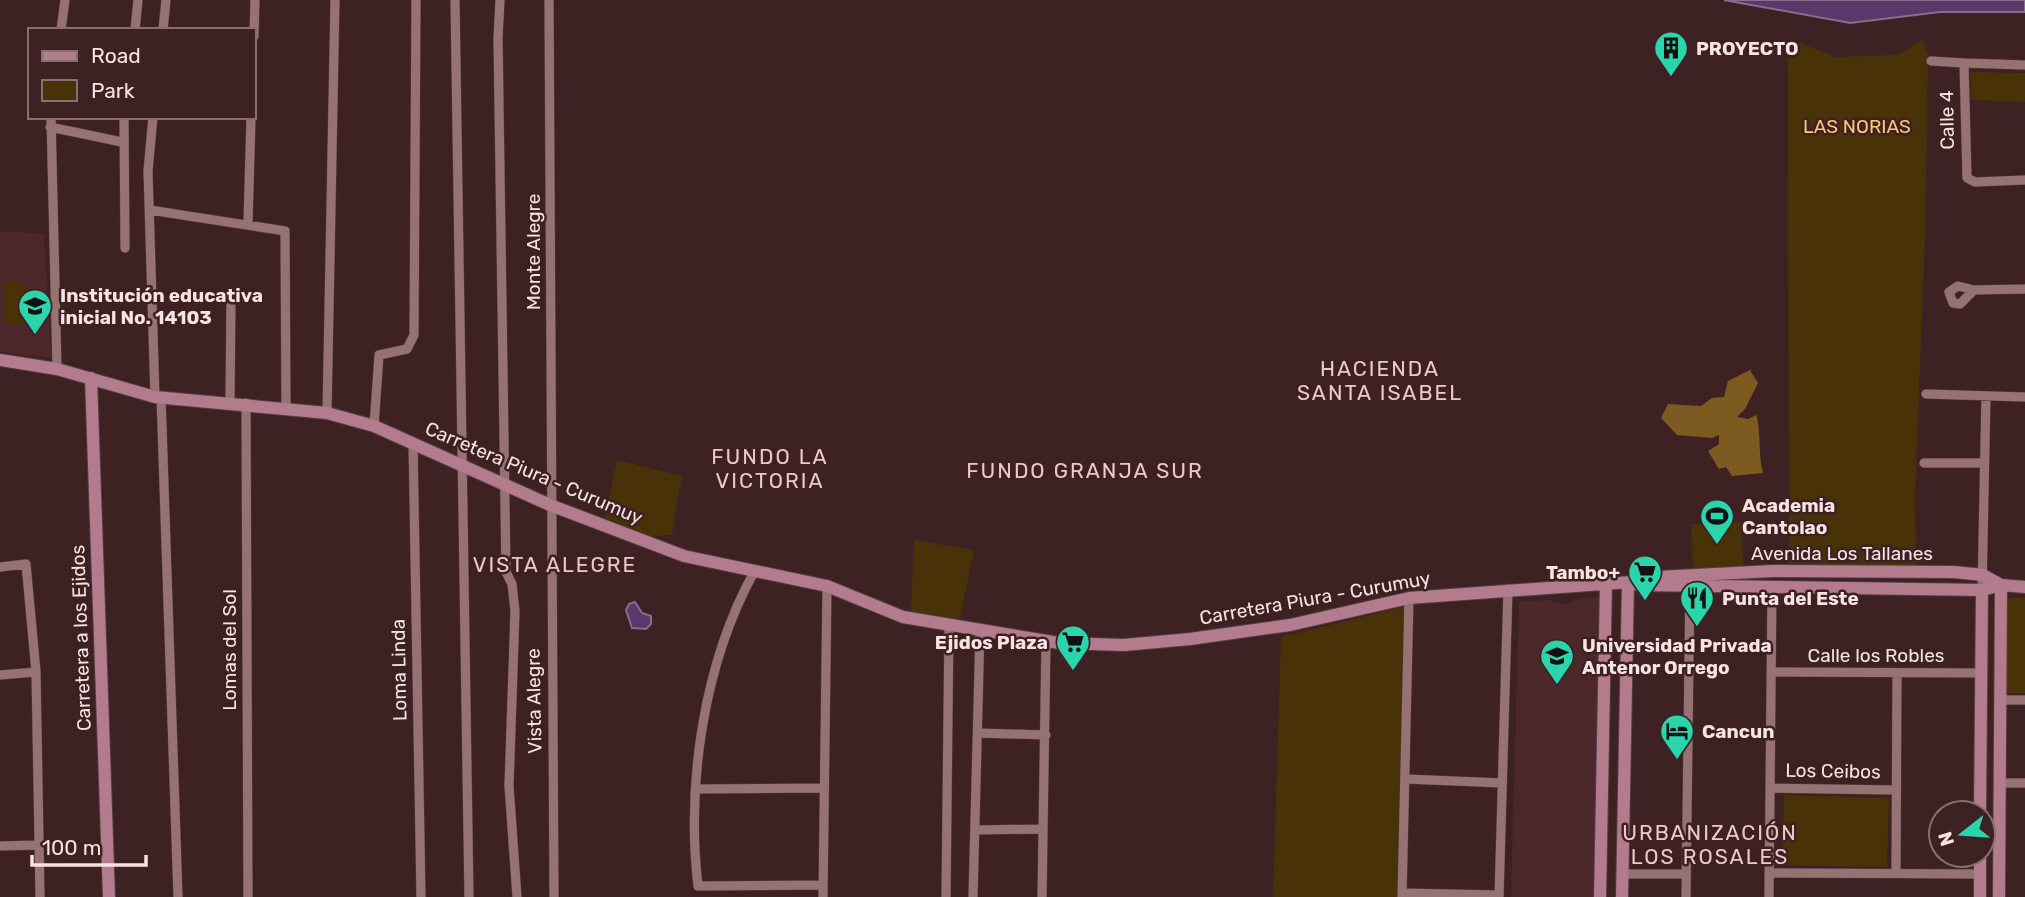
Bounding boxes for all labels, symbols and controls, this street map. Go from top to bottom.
legend [28,28,256,119]
building icon: PROYECTO [1652,29,1690,78]
place label: PROYECTO [1696,37,1798,60]
text: Road [91,43,141,68]
text: Park [91,78,135,103]
street label: Calle 4 [1935,90,1959,150]
park label: LAS NORIAS [1803,115,1911,138]
street label: Monte Alegre [522,194,545,310]
place label: Institución educativa inicial No. 14103 [60,284,263,329]
school or university icon: Institución educativa inicial No. 14103 [16,287,54,336]
district label: HACIENDA SANTA ISABEL [1297,356,1463,405]
street label: Carretera Piura - Curumuy [422,417,646,529]
district label: FUNDO LA VICTORIA [711,444,829,493]
district label: FUNDO GRANJA SUR [966,458,1204,483]
place label: Academia Cantolao [1742,494,1835,539]
sports icon: Academia Cantolao [1698,497,1736,546]
street label: Avenida Los Tallanes [1751,542,1933,565]
street label: Carretera a los Ejidos [66,544,96,732]
district label: VISTA ALEGRE [473,552,637,577]
supermarket icon: Tambo+ [1626,553,1664,602]
place label: Tambo+ [1546,561,1620,584]
street label: Carretera Piura - Curumuy [1198,566,1432,630]
restaurant icon: Punta del Este [1678,579,1716,628]
place label: Punta del Este [1722,587,1859,610]
street label: Lomas del Sol [218,589,241,711]
street label: Loma Linda [387,619,411,721]
supermarket icon: Ejidos Plaza [1054,623,1092,672]
place label: Ejidos Plaza [935,631,1048,654]
place label: Universidad Privada Antenor Orrego [1582,634,1772,679]
school or university icon: Universidad Privada Antenor Orrego [1538,637,1576,686]
street label: Calle los Robles [1807,644,1945,667]
street label: Vista Alegre [522,648,546,754]
hotel icon: Cancun [1658,712,1696,761]
place label: Cancun [1702,720,1774,743]
street label: Los Ceibos [1785,759,1881,783]
north arrow [1927,799,1997,869]
district label: URBANIZACIÓN LOS ROSALES [1622,820,1798,869]
scale bar [32,824,145,868]
text: N [1933,829,1959,849]
text: 100 m [42,835,101,860]

